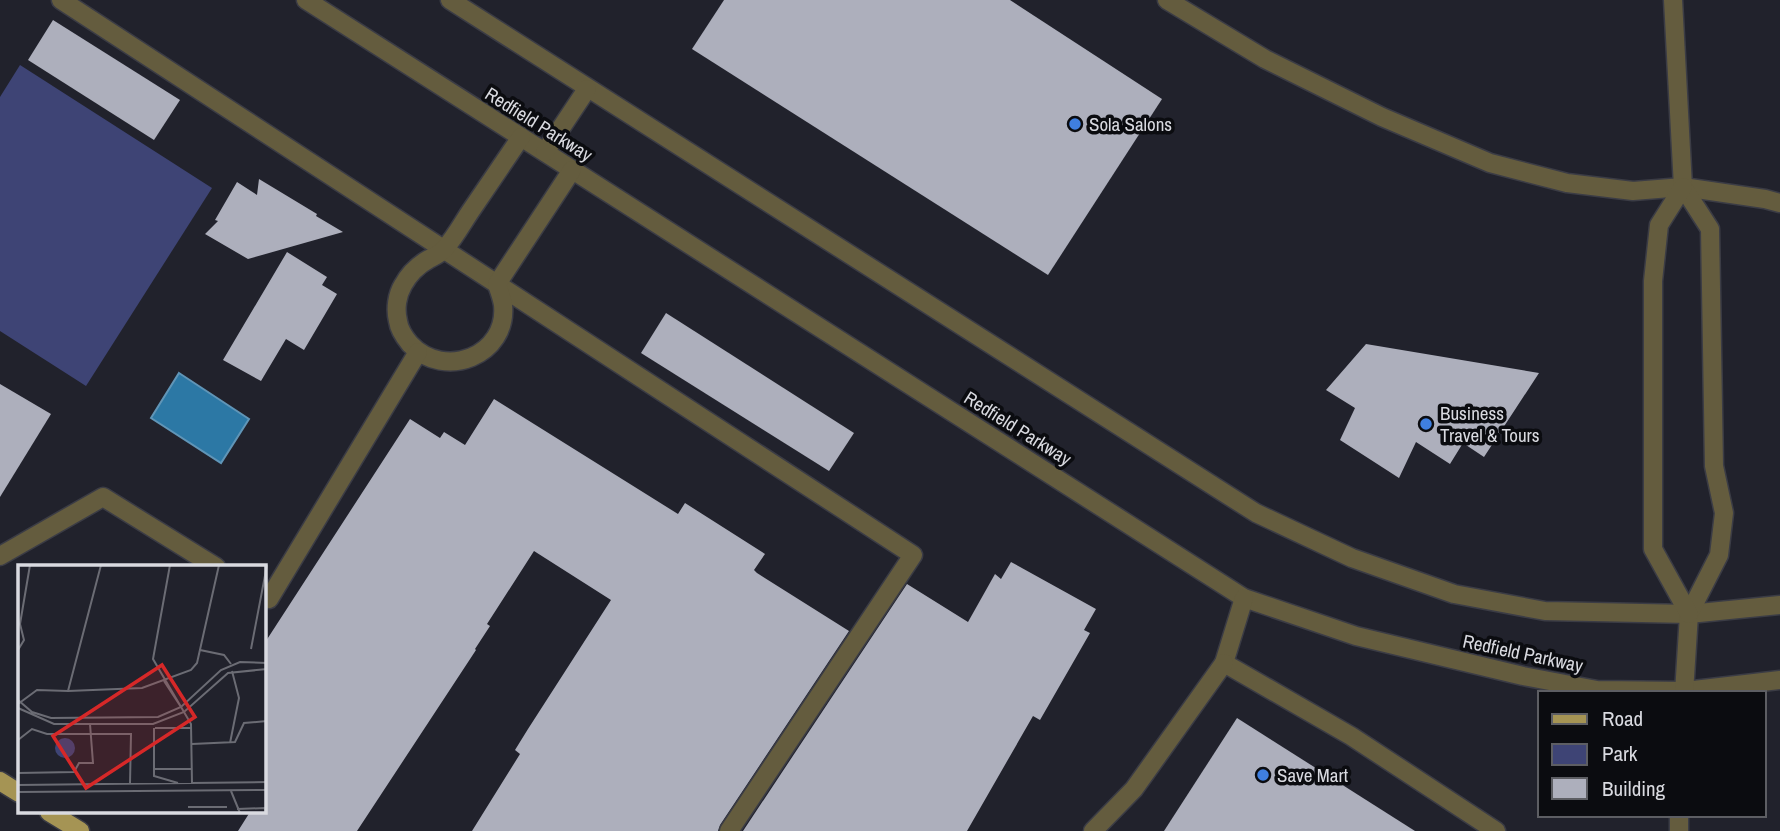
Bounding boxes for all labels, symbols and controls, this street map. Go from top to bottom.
street label: Redfield Parkway [480,81,598,167]
place label: Sola Salons [1089,111,1172,137]
marker: Sola Salons [1067,116,1083,132]
street label: Redfield Parkway [959,385,1077,471]
place label: Business Travel & Tours [1440,400,1540,448]
marker: Business Travel & Tours [1418,416,1434,432]
inset map [18,565,266,814]
street label: Redfield Parkway [1461,628,1586,678]
legend [1538,691,1766,817]
text: Road [1602,704,1643,733]
text: Park [1602,739,1638,768]
place label: Save Mart [1277,762,1349,788]
marker: Save Mart [1255,767,1271,783]
text: Building [1602,774,1666,803]

